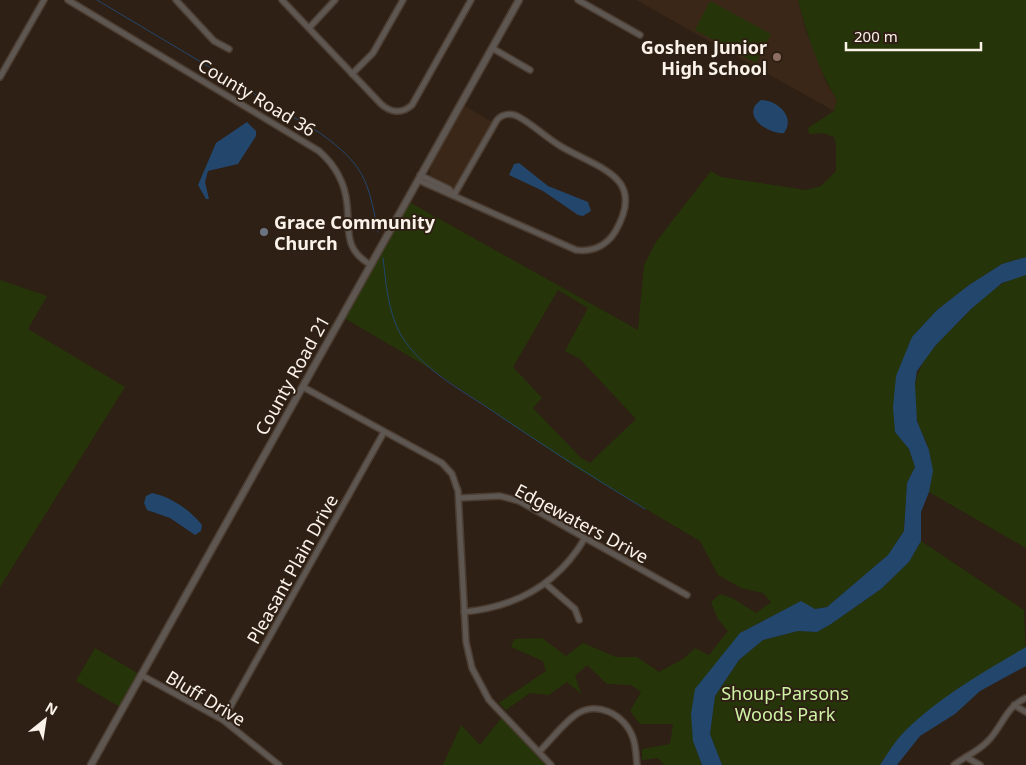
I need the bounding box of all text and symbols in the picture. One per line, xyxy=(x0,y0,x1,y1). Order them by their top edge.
scale bar xyxy=(846,20,981,52)
text: 200 m xyxy=(854,26,898,46)
place label: Goshen Junior High School xyxy=(641,35,767,80)
marker: Goshen Junior High School xyxy=(771,51,783,63)
street label: County Road 36 xyxy=(194,52,320,142)
place label: Grace Community Church xyxy=(274,210,436,255)
marker: Grace Community Church xyxy=(258,226,270,238)
street label: County Road 21 xyxy=(249,311,335,439)
street label: Edgewaters Drive xyxy=(511,478,653,568)
street label: Pleasant Plain Drive xyxy=(241,490,343,648)
street label: Bluff Drive xyxy=(162,665,250,731)
park label: Shoup-Parsons Woods Park xyxy=(721,681,849,726)
north arrow xyxy=(20,695,70,745)
text: N xyxy=(42,697,61,719)

